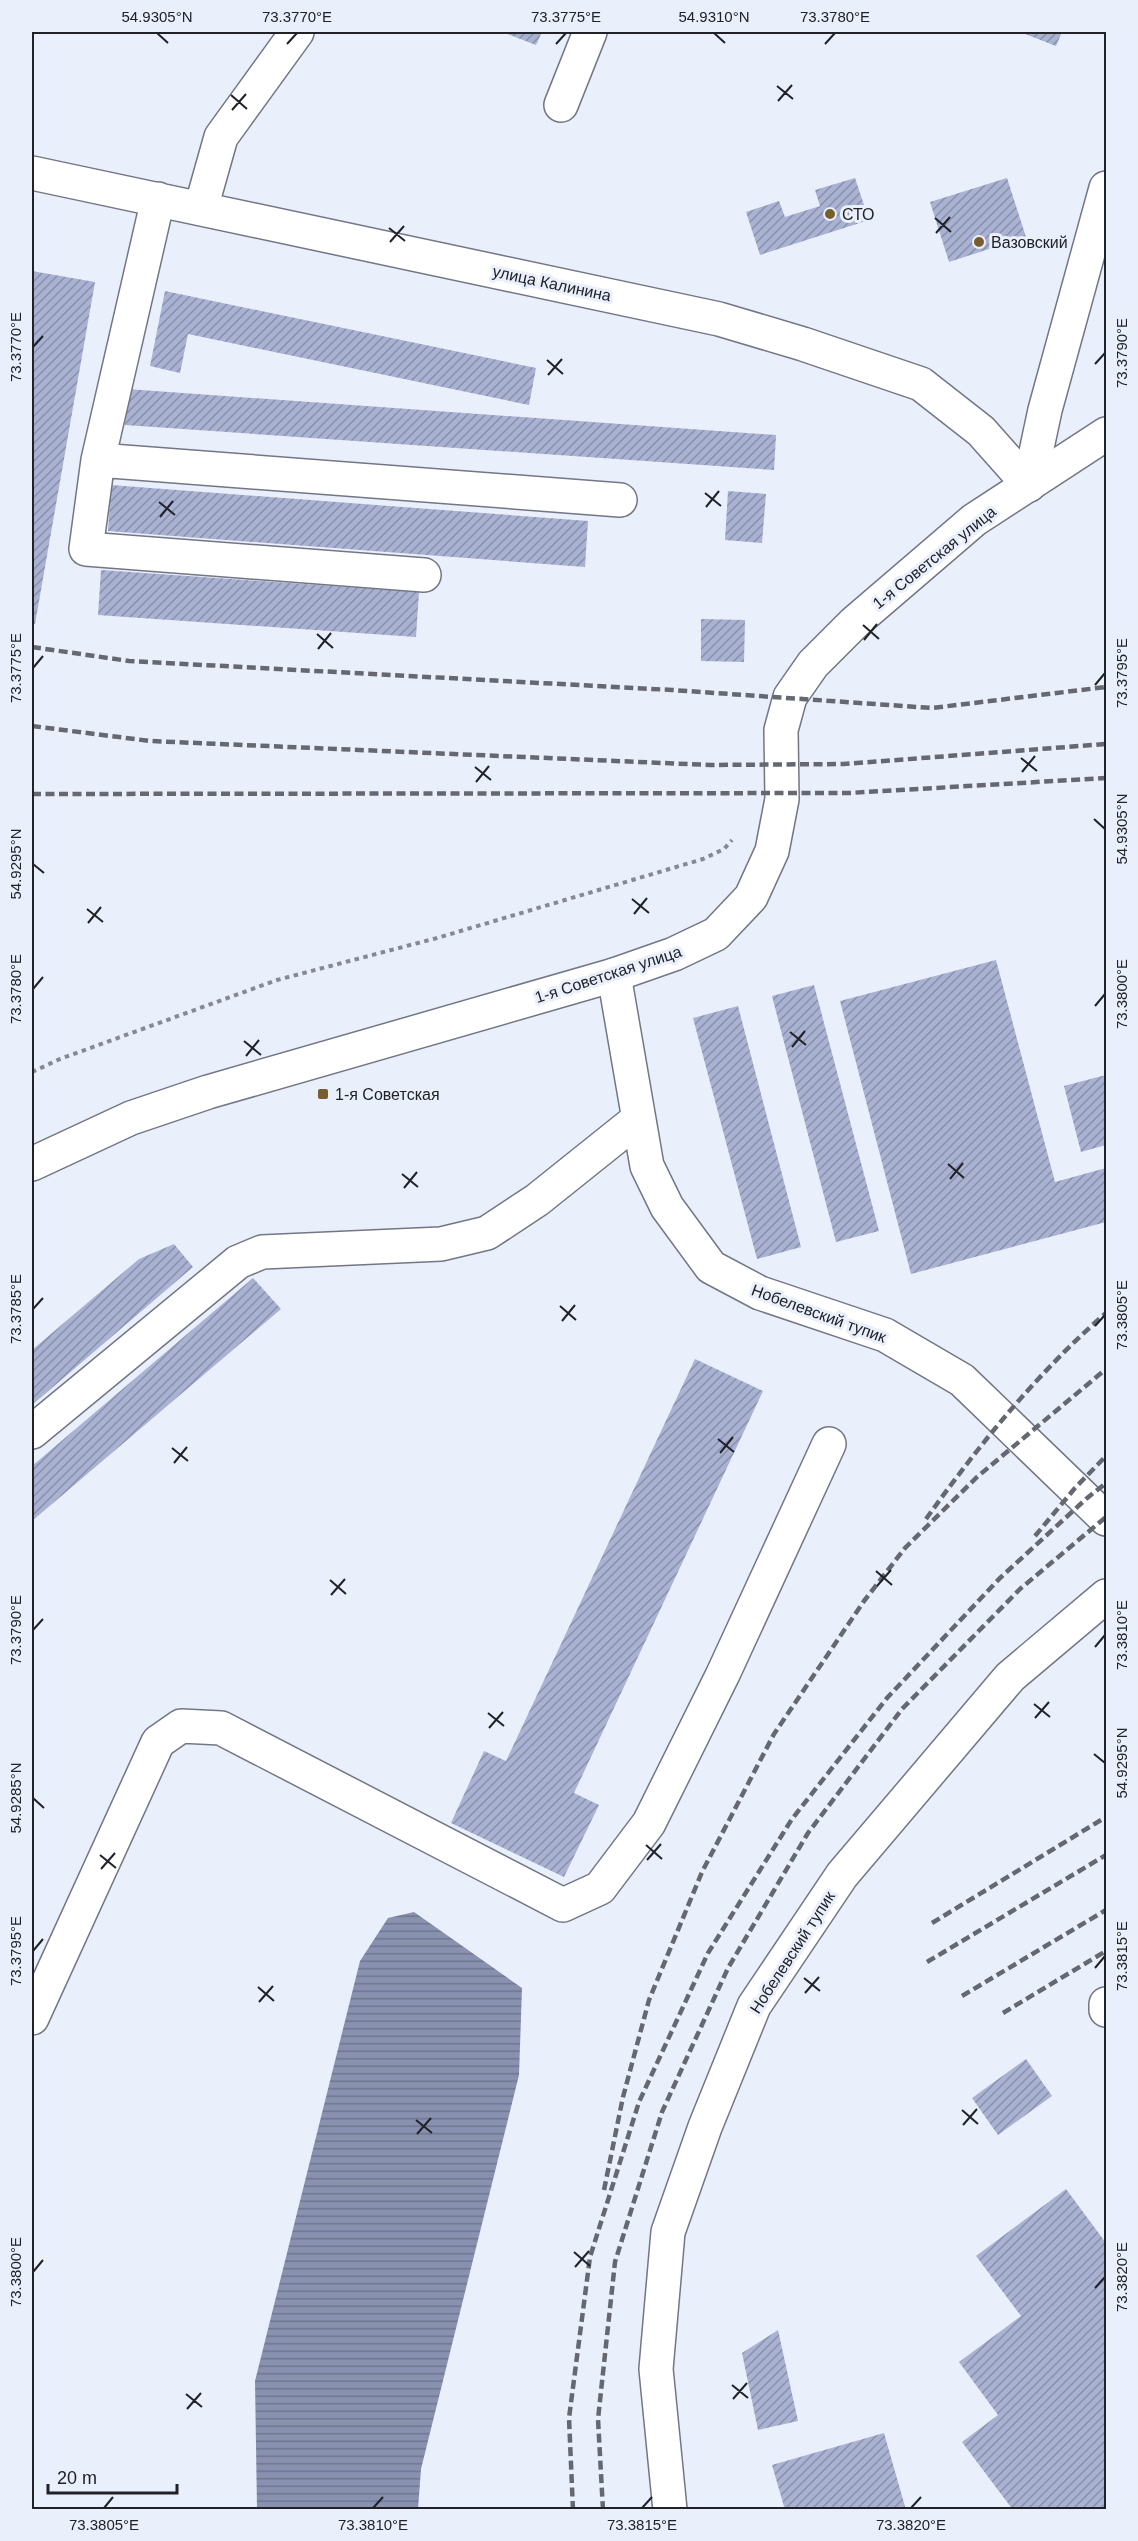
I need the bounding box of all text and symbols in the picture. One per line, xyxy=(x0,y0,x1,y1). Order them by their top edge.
text: 54.9305°N xyxy=(121,8,193,25)
text: 73.3770°E xyxy=(262,8,332,25)
text: 73.3775°E xyxy=(531,8,601,25)
text: 54.9310°N xyxy=(678,8,750,25)
text: 73.3780°E xyxy=(800,8,870,25)
place label: СТО xyxy=(842,206,875,223)
marker: СТО xyxy=(823,207,837,221)
place label: Вазовский xyxy=(991,234,1068,251)
marker: Вазовский xyxy=(972,235,986,249)
street label: улица Калинина xyxy=(491,263,613,304)
text: 73.3770°E xyxy=(7,312,24,382)
text: 73.3790°E xyxy=(1113,318,1130,388)
street label: 1-я Советская улица xyxy=(870,503,999,612)
text: 73.3775°E xyxy=(7,633,24,703)
text: 73.3795°E xyxy=(1113,638,1130,708)
text: 54.9305°N xyxy=(1113,793,1130,865)
text: 54.9295°N xyxy=(7,828,24,900)
street label: 1-я Советская улица xyxy=(533,943,684,1006)
text: 73.3780°E xyxy=(7,954,24,1024)
text: 73.3800°E xyxy=(1113,959,1130,1029)
place label: 1-я Советская xyxy=(335,1086,440,1103)
marker: 1-я Советская xyxy=(316,1087,330,1101)
text: 73.3785°E xyxy=(7,1274,24,1344)
text: 73.3805°E xyxy=(1113,1280,1130,1350)
street label: Нобелевский тупик xyxy=(749,1281,889,1346)
text: 73.3790°E xyxy=(7,1595,24,1665)
text: 73.3810°E xyxy=(1113,1600,1130,1670)
text: 54.9295°N xyxy=(1113,1727,1130,1799)
text: 54.9285°N xyxy=(7,1762,24,1834)
street label: Нобелевский тупик xyxy=(747,1887,839,2016)
text: 73.3795°E xyxy=(7,1916,24,1986)
text: 73.3815°E xyxy=(1113,1921,1130,1991)
text: 73.3800°E xyxy=(7,2237,24,2307)
text: 73.3820°E xyxy=(1113,2242,1130,2312)
scale bar xyxy=(48,2457,177,2495)
text: 20 m xyxy=(57,2468,97,2488)
text: 73.3805°E xyxy=(69,2516,139,2533)
text: 73.3810°E xyxy=(338,2516,408,2533)
text: 73.3815°E xyxy=(607,2516,677,2533)
text: 73.3820°E xyxy=(876,2516,946,2533)

